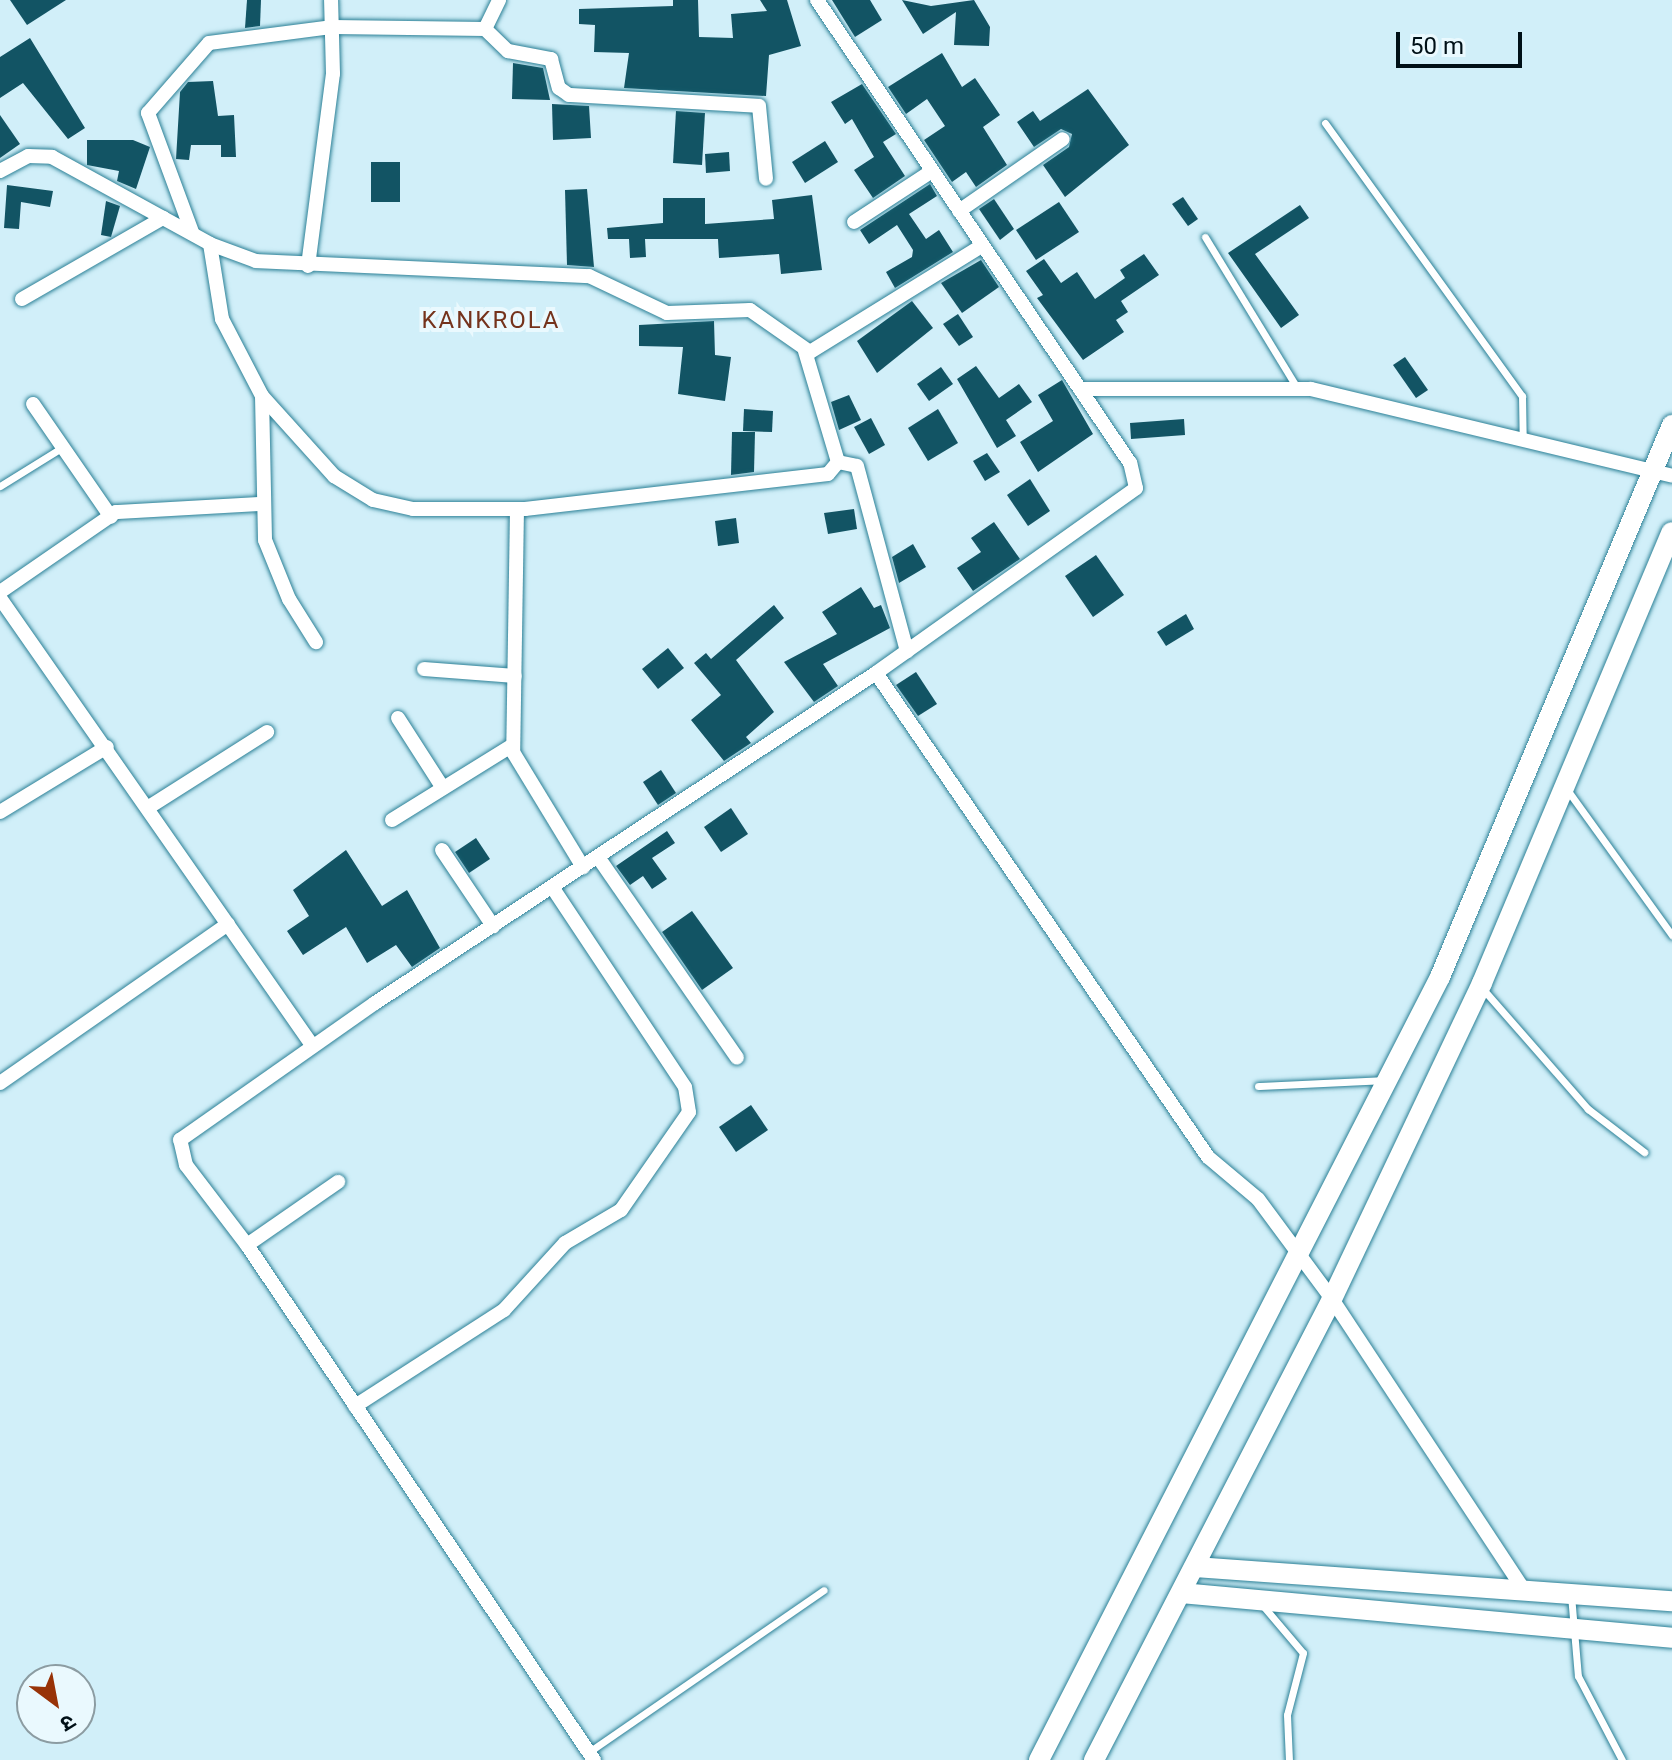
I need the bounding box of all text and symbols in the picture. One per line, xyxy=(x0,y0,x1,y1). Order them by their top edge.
scale bar xyxy=(1400,16,1526,66)
text: 50 m xyxy=(1410,32,1464,60)
district label: KANKROLA xyxy=(422,307,560,335)
north arrow xyxy=(16,1664,96,1744)
text: उ xyxy=(56,1709,80,1737)

